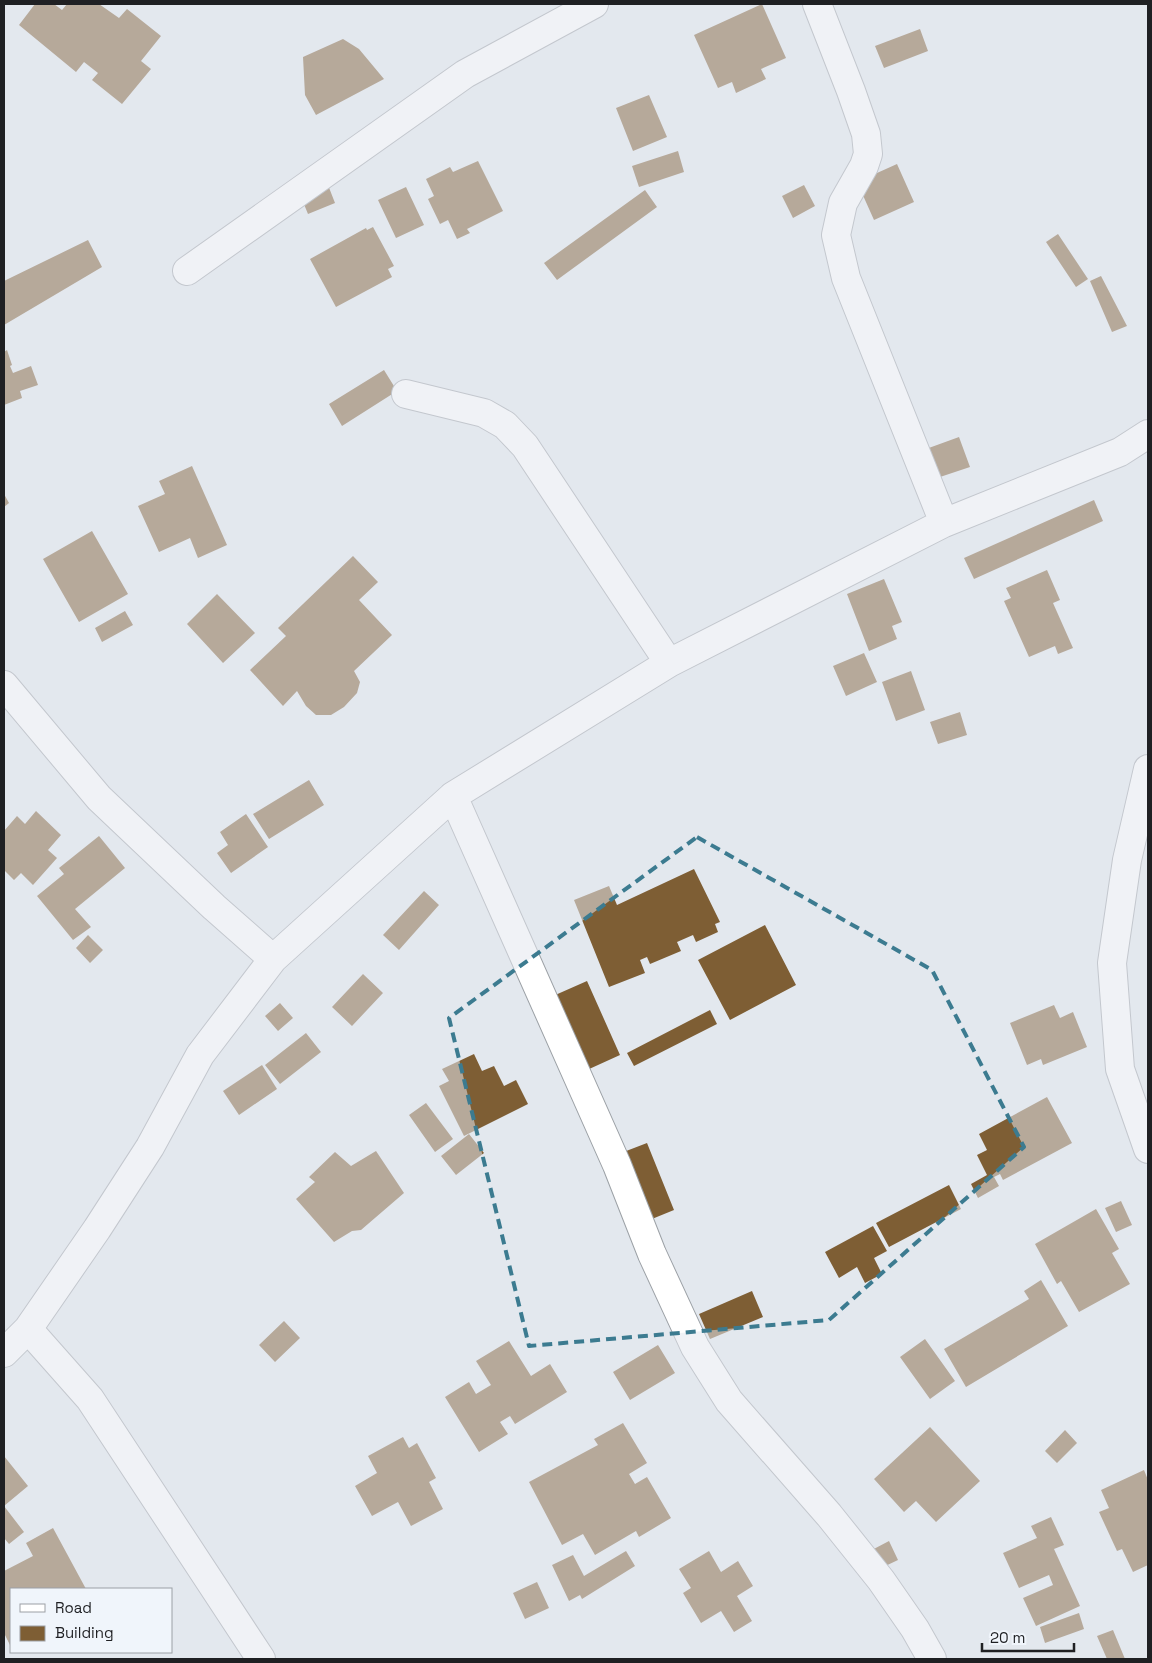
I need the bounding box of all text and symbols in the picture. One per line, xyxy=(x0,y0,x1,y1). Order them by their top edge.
legend xyxy=(10,1588,172,1653)
text: Road xyxy=(55,1598,92,1617)
scale bar xyxy=(982,1620,1074,1652)
text: Building xyxy=(55,1623,114,1642)
text: 20 m xyxy=(990,1628,1025,1647)

